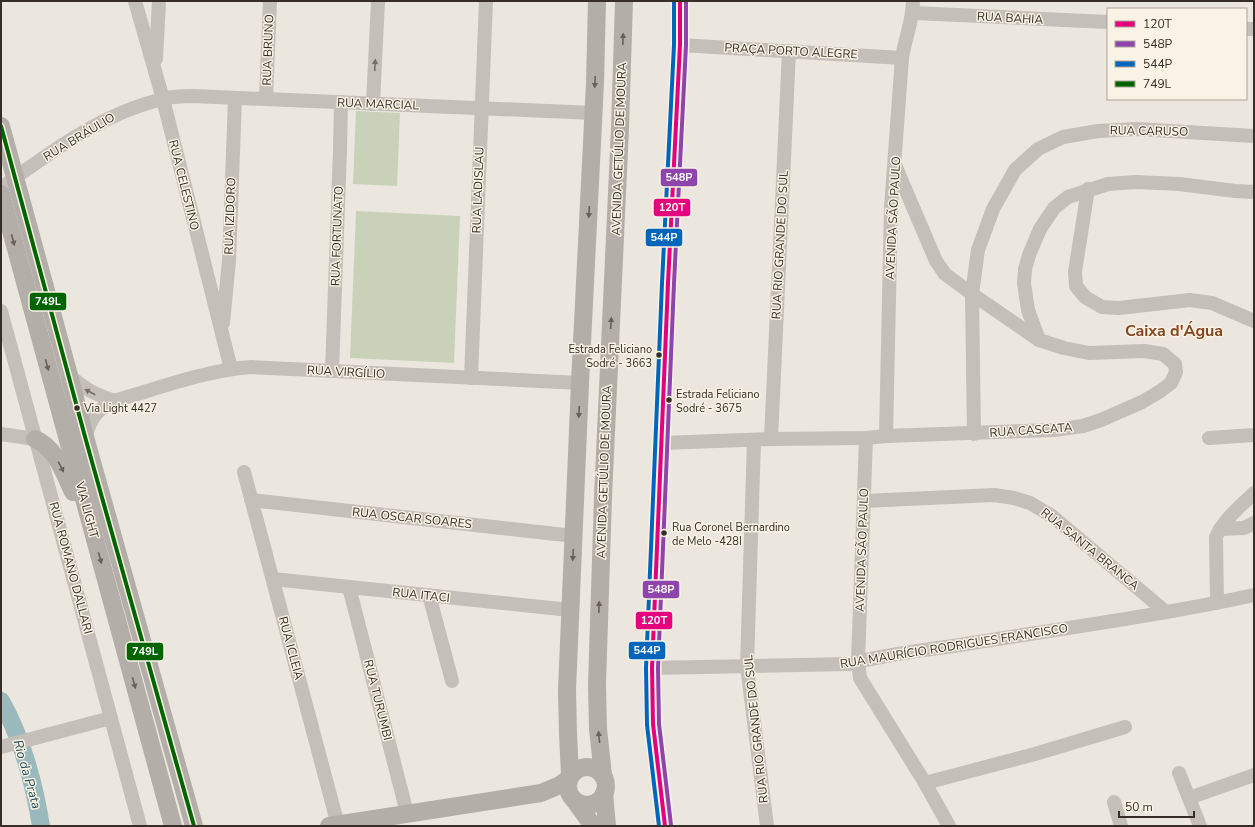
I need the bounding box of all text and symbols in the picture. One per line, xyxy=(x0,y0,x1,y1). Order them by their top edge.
street label: RUA BAHIA xyxy=(976,8,1044,28)
legend xyxy=(1107,8,1247,100)
street label: RUA BRUNO xyxy=(259,14,277,86)
text: 120T xyxy=(1143,16,1173,32)
one-way arrow xyxy=(620,32,626,45)
text: 548P xyxy=(1143,36,1173,52)
street label: PRAÇA PORTO ALEGRE xyxy=(724,40,858,62)
text: 544P xyxy=(1143,56,1173,72)
one-way arrow xyxy=(371,59,378,71)
street label: AVENIDA GETÚLIO DE MOURA xyxy=(608,62,630,236)
one-way arrow xyxy=(592,76,599,88)
text: 749L xyxy=(1143,76,1172,92)
street label: RUA MARCIAL xyxy=(337,95,420,113)
street label: RUA BRÁULIO xyxy=(40,109,118,165)
street label: RUA CARUSO xyxy=(1110,122,1188,140)
street label: RUA CELESTINO xyxy=(165,138,203,232)
street label: RUA LADISLAU xyxy=(468,146,488,234)
street label: AVENIDA SÃO PAULO xyxy=(882,156,904,280)
line badge: 548P xyxy=(660,168,698,187)
text: 548P xyxy=(666,170,692,185)
street label: RUA RIO GRANDE DO SUL xyxy=(768,170,792,320)
street label: RUA IZIDORO xyxy=(221,177,239,255)
street label: RUA FORTUNATO xyxy=(327,186,347,286)
line badge: 120T xyxy=(653,198,691,217)
text: 120T xyxy=(659,200,685,215)
one-way arrow xyxy=(586,206,592,219)
line badge: 544P xyxy=(645,228,683,247)
text: 544P xyxy=(651,230,677,245)
one-way arrow xyxy=(10,234,16,246)
line badge: 749L xyxy=(29,292,67,311)
text: 749L xyxy=(35,294,61,309)
one-way arrow xyxy=(607,317,614,329)
district label: Caixa d'Água xyxy=(1125,320,1223,342)
place label: Estrada Feliciano Sodré - 3663 xyxy=(568,342,652,371)
marker: Estrada Feliciano Sodré - 3663 xyxy=(654,350,664,360)
one-way arrow xyxy=(45,359,51,371)
street label: RUA VIRGÍLIO xyxy=(306,362,386,382)
street label: AVENIDA GETÚLIO DE MOURA xyxy=(593,385,615,559)
place label: Estrada Feliciano Sodré - 3675 xyxy=(676,387,760,416)
one-way arrow xyxy=(84,388,96,395)
marker: Estrada Feliciano Sodré - 3675 xyxy=(664,395,674,405)
place label: Via Light 4427 xyxy=(83,401,157,416)
marker: Via Light 4427 xyxy=(72,403,82,413)
one-way arrow xyxy=(576,406,582,419)
street label: RUA CASCATA xyxy=(989,419,1073,441)
one-way arrow xyxy=(58,461,64,473)
street label: VIA LIGHT xyxy=(72,479,102,541)
street label: AVENIDA SÃO PAULO xyxy=(852,488,872,612)
street label: RUA ROMANO DALLARI xyxy=(46,500,96,636)
street label: RUA OSCAR SOARES xyxy=(351,504,473,532)
street label: RUA SANTA BRANCA xyxy=(1038,504,1143,594)
place label: Rua Coronel Bernardino de Melo -428I xyxy=(672,520,790,549)
marker: Rua Coronel Bernardino de Melo -428I xyxy=(659,528,669,538)
one-way arrow xyxy=(569,549,576,561)
one-way arrow xyxy=(97,552,103,564)
line badge: 548P xyxy=(642,580,680,599)
text: 548P xyxy=(648,582,674,597)
street label: RUA ITACI xyxy=(391,584,451,606)
one-way arrow xyxy=(596,600,602,613)
line badge: 120T xyxy=(635,611,673,630)
text: 120T xyxy=(641,613,667,628)
street label: RUA ICLEIA xyxy=(275,615,307,682)
street label: RUA MAURÍCIO RODRIGUES FRANCISCO xyxy=(839,620,1069,672)
line badge: 544P xyxy=(628,641,666,660)
line badge: 749L xyxy=(126,642,164,661)
text: 544P xyxy=(634,643,660,658)
text: 749L xyxy=(132,644,158,659)
street label: RUA RIO GRANDE DO SUL xyxy=(740,654,772,804)
street label: RUA TURUMBI xyxy=(360,658,396,742)
one-way arrow xyxy=(132,677,138,690)
one-way arrow xyxy=(596,731,602,743)
water label: Rio da Prata xyxy=(9,738,46,811)
scale bar xyxy=(1119,793,1194,819)
text: 50 m xyxy=(1125,799,1153,815)

